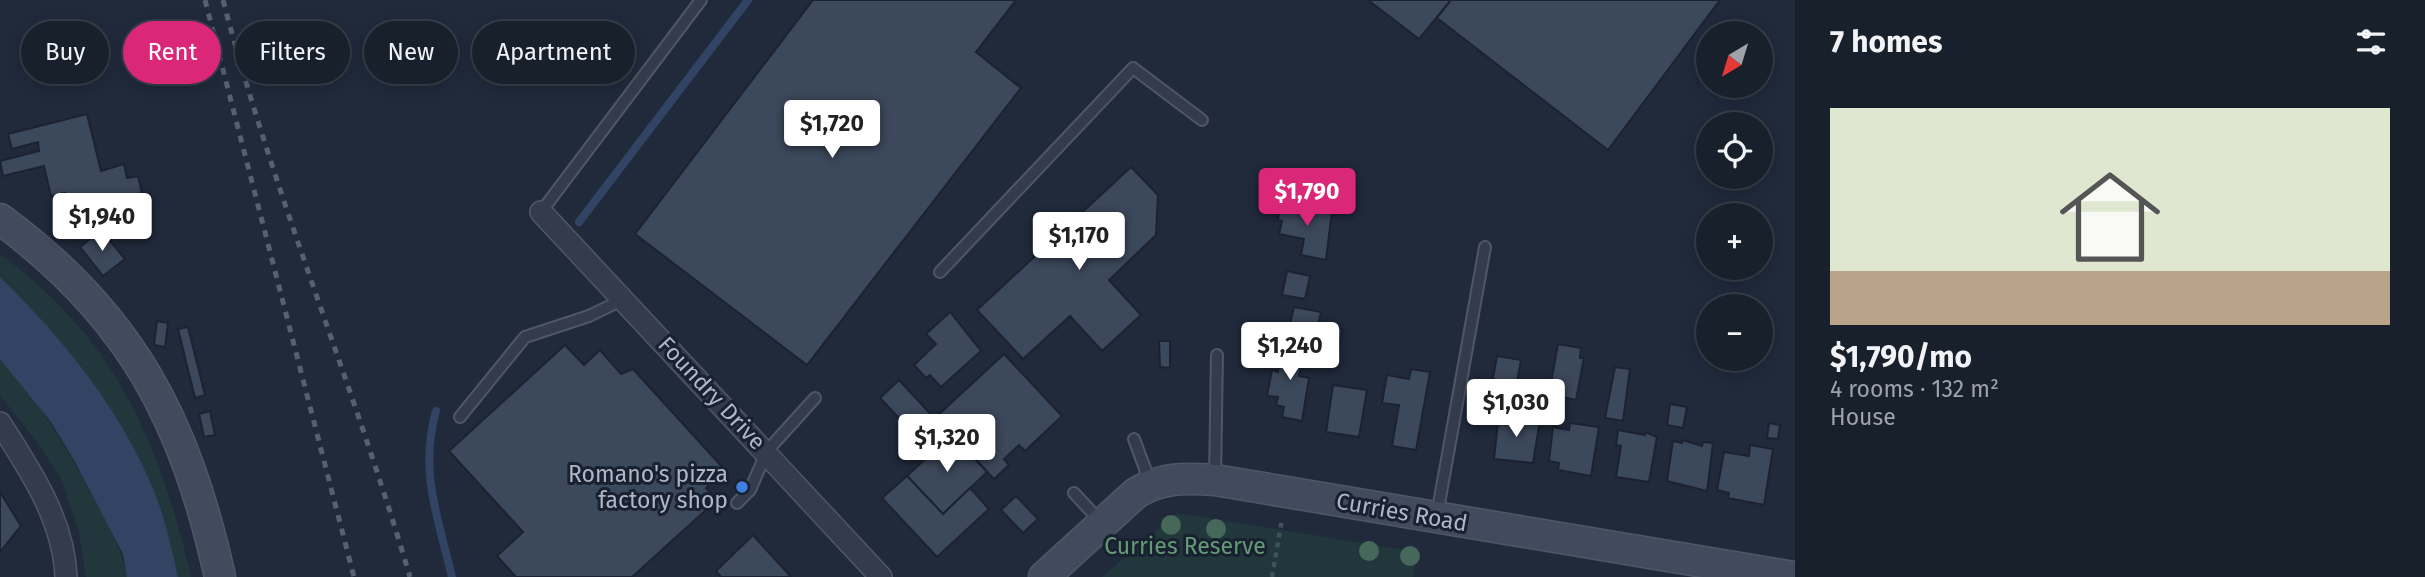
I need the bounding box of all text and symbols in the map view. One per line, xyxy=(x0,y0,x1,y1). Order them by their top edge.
chip: Buy xyxy=(21,21,109,84)
chip: Rent xyxy=(123,21,221,84)
chip: Filters xyxy=(235,21,350,84)
chip: New xyxy=(364,21,458,84)
chip: Apartment xyxy=(472,21,635,84)
north arrow xyxy=(1696,21,1773,98)
map controls xyxy=(1696,21,1773,371)
icon: filters xyxy=(2352,23,2390,61)
text: 7 homes xyxy=(1830,24,1942,60)
pin: $1,720 xyxy=(775,100,889,160)
text: $1,720 xyxy=(800,109,864,137)
button: locate xyxy=(1696,112,1773,189)
icon: home xyxy=(2047,154,2173,280)
pin: $1,790 xyxy=(1250,168,1364,228)
text: $1,790 xyxy=(1275,177,1339,205)
pin: $1,940 xyxy=(45,194,159,253)
text: $1,940 xyxy=(69,202,135,230)
button: + xyxy=(1696,203,1773,280)
pin: $1,170 xyxy=(1022,212,1136,272)
text: $1,170 xyxy=(1049,221,1109,249)
button: − xyxy=(1696,294,1773,371)
pin: $1,240 xyxy=(1233,322,1347,382)
street label: Foundry Drive xyxy=(652,331,772,455)
text: $1,240 xyxy=(1257,331,1323,359)
text: $1,790/mo xyxy=(1830,339,1972,375)
text: 4 rooms · 132 m² xyxy=(1830,375,1999,403)
pin: $1,030 xyxy=(1459,380,1573,439)
text: $1,030 xyxy=(1483,388,1549,416)
text: House xyxy=(1830,403,1896,431)
pin: $1,320 xyxy=(890,414,1004,474)
text: $1,320 xyxy=(914,423,980,451)
place label: Romano's pizza factory shop xyxy=(568,460,728,514)
marker: Romano's pizza factory shop xyxy=(734,479,750,495)
street label: Curries Road xyxy=(1334,487,1470,537)
park label: Curries Reserve xyxy=(1104,532,1266,560)

